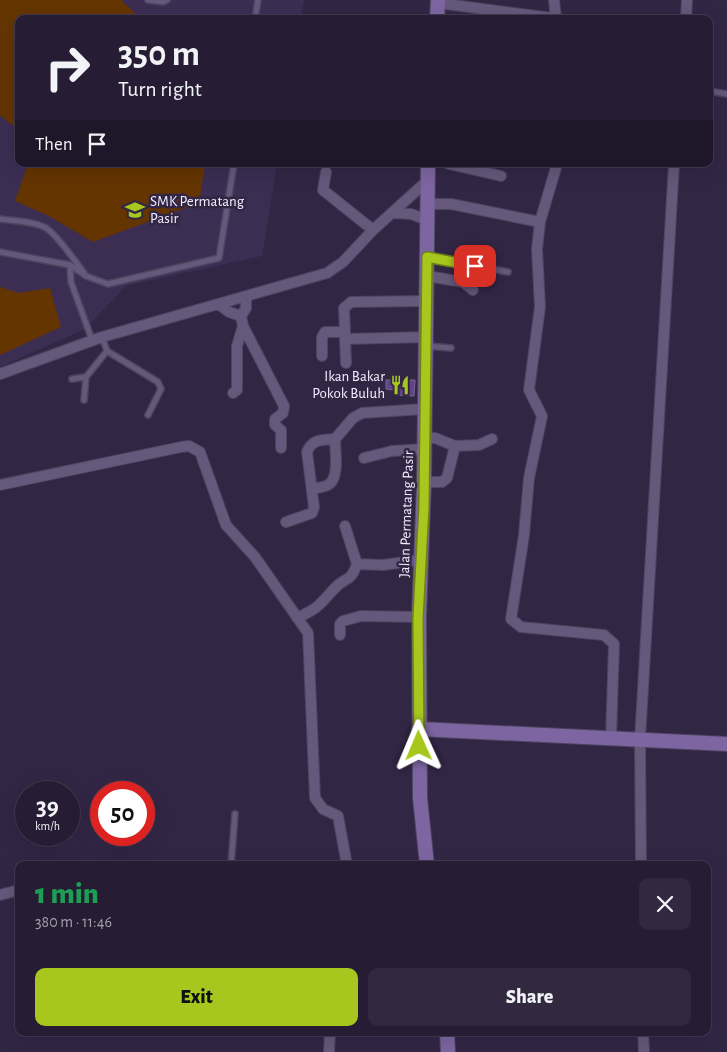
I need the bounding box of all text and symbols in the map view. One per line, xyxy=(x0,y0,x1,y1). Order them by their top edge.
icon: right xyxy=(35,35,100,100)
text: 350 m xyxy=(118,37,200,72)
text: Turn right xyxy=(118,78,202,100)
icon: arrive xyxy=(83,130,111,158)
text: Then xyxy=(35,135,73,154)
place label: SMK Permatang Pasir xyxy=(150,194,245,226)
school or university icon: SMK Permatang Pasir xyxy=(124,199,146,221)
pin xyxy=(454,245,496,287)
icon: arrive xyxy=(461,252,489,280)
place label: Ikan Bakar Pokok Buluh xyxy=(312,369,385,401)
restaurant icon: Ikan Bakar Pokok Buluh xyxy=(389,374,411,396)
street label: Jalan Permatang Pasir xyxy=(397,450,416,578)
position arrow xyxy=(392,719,444,771)
speed limit sign: 50 xyxy=(90,781,155,846)
text: 39 xyxy=(36,795,59,820)
text: km/h xyxy=(35,820,60,832)
button: close xyxy=(639,878,691,930)
text: 1 min xyxy=(35,879,99,909)
text: 380 m · 11:46 xyxy=(35,914,112,930)
button: Exit xyxy=(35,968,358,1026)
button: Share xyxy=(368,968,691,1026)

